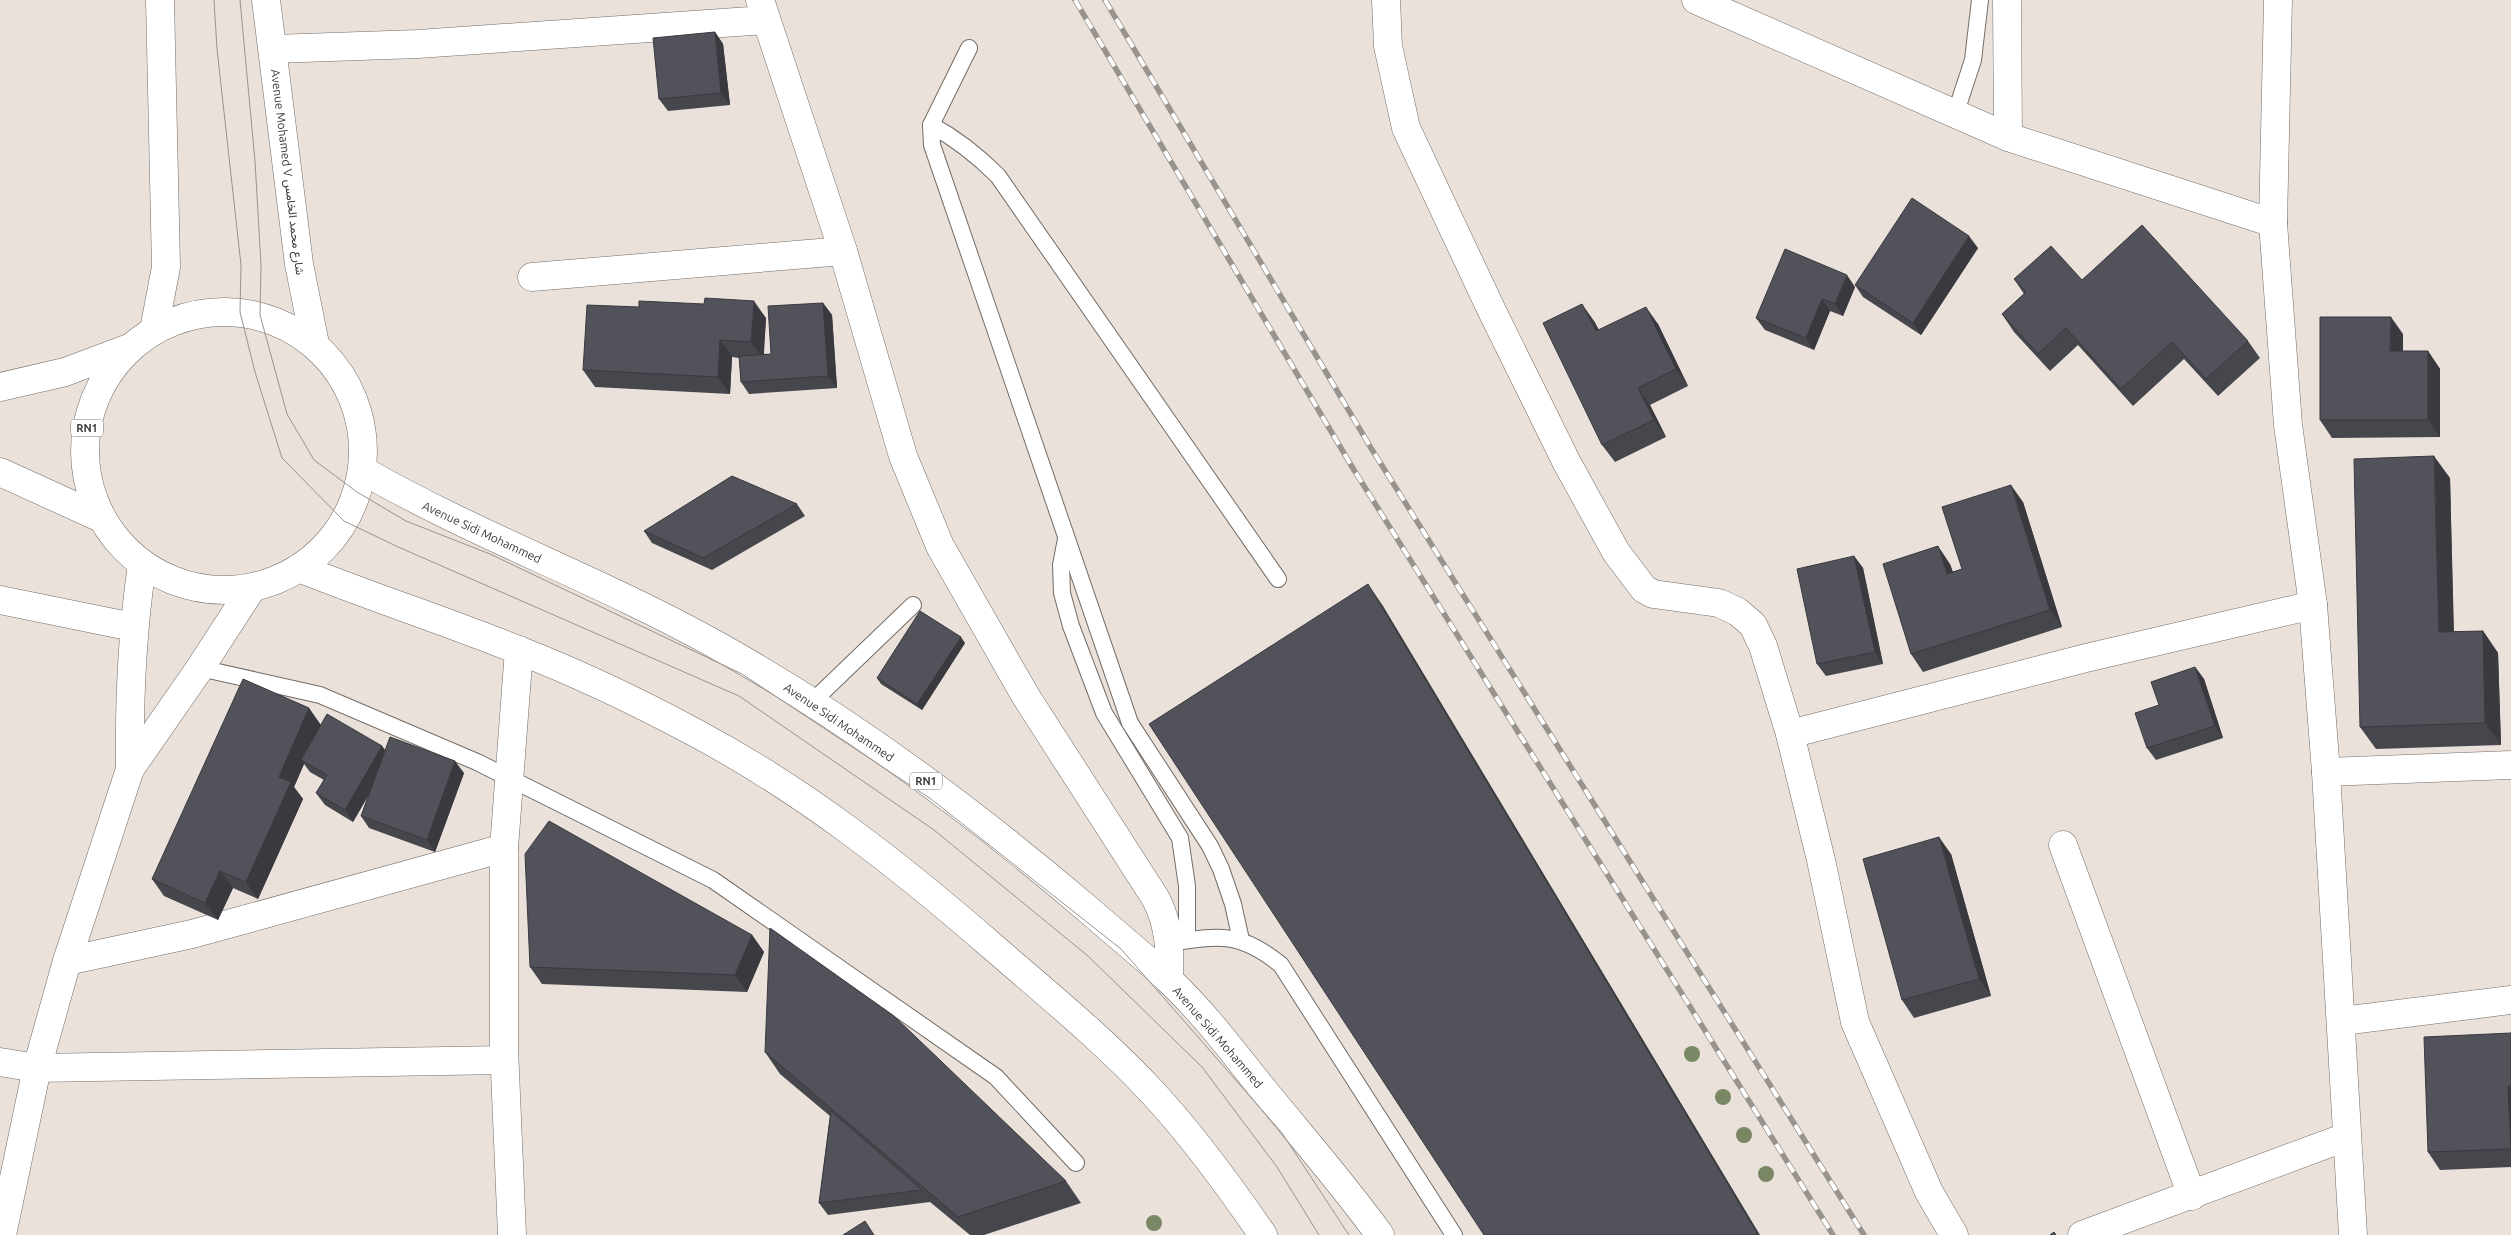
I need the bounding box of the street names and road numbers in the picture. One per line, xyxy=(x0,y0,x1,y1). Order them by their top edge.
street label: Avenue Mohamed V شارع محمد الخامس xyxy=(266,68,307,276)
road number: RN1 xyxy=(71,419,103,436)
street label: Avenue Sidi Mohammed xyxy=(420,499,544,565)
street label: Avenue Sidi Mohammed xyxy=(782,680,896,764)
road number: RN1 xyxy=(910,772,942,789)
street label: Avenue Sidi Mohammed xyxy=(1170,984,1266,1090)

